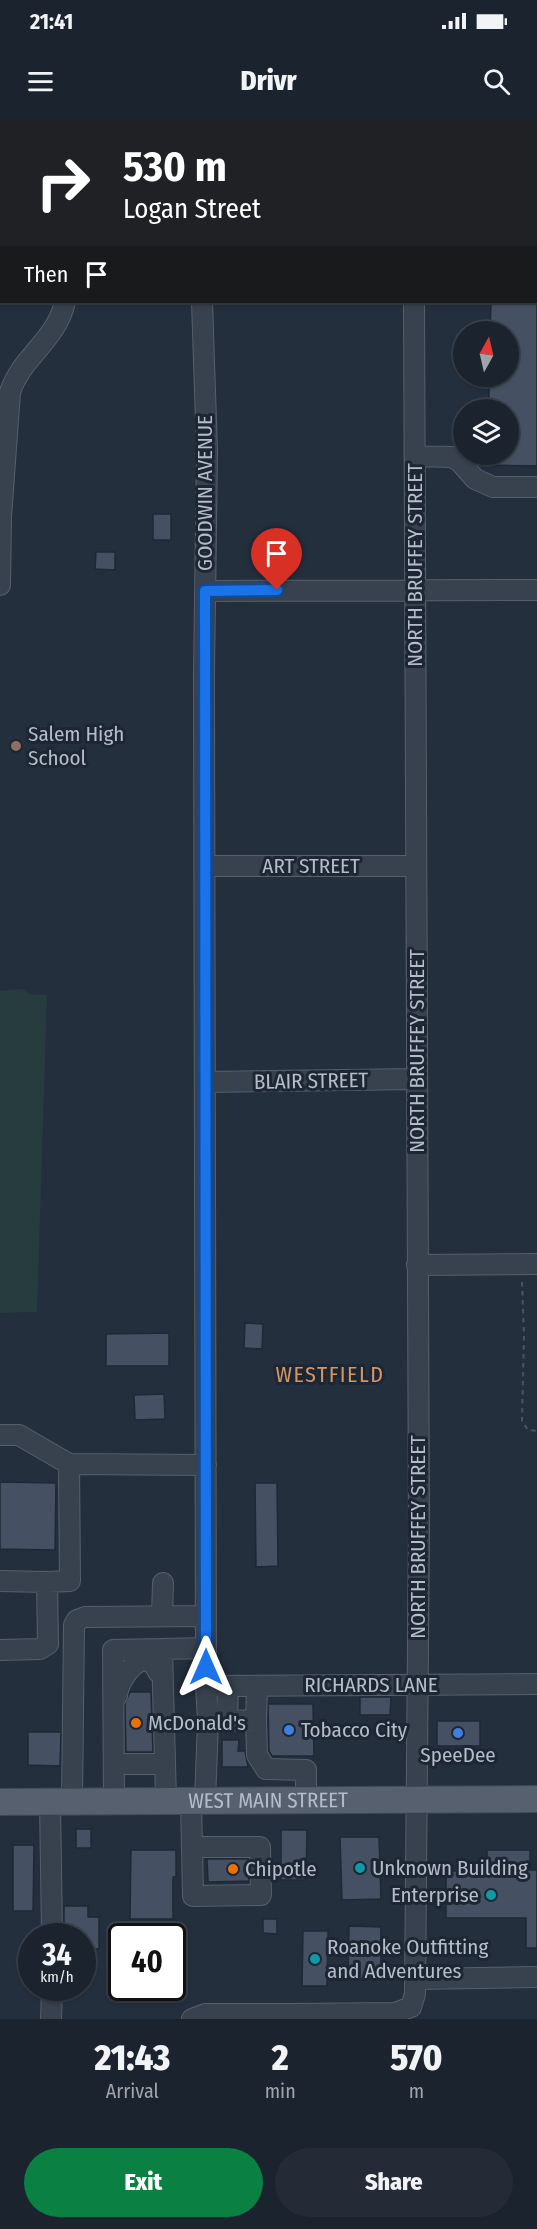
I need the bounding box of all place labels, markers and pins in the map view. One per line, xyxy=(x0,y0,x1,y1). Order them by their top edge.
pin xyxy=(251,528,302,590)
place label: Salem High School xyxy=(28,721,124,771)
marker: Salem High School xyxy=(9,739,23,753)
place label: McDonald's xyxy=(148,1710,246,1736)
marker: McDonald's xyxy=(129,1716,143,1730)
place label: Tobacco City xyxy=(301,1717,408,1743)
marker: Tobacco City xyxy=(282,1723,296,1737)
marker: SpeeDee xyxy=(451,1726,465,1740)
place label: SpeeDee xyxy=(420,1742,496,1768)
place label: Unknown Building xyxy=(372,1855,528,1881)
place label: Chipotle xyxy=(245,1856,317,1882)
marker: Unknown Building xyxy=(353,1861,367,1875)
marker: Chipotle xyxy=(226,1862,240,1876)
place label: Enterprise xyxy=(391,1882,479,1908)
marker: Enterprise xyxy=(484,1888,498,1902)
place label: Roanoke Outfitting and Adventures xyxy=(327,1934,488,1984)
marker: Roanoke Outfitting and Adventures xyxy=(308,1952,322,1966)

